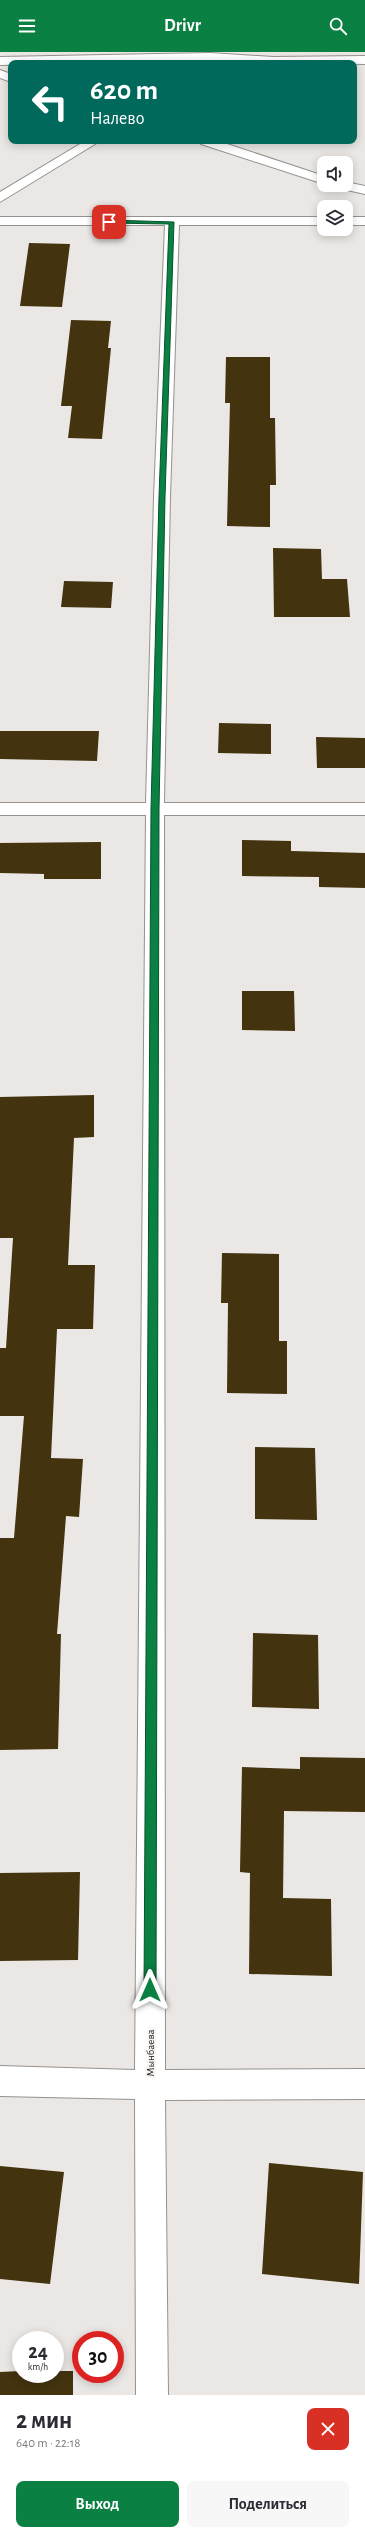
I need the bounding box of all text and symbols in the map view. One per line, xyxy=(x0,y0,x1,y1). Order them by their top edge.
icon: menu xyxy=(16,15,38,37)
icon: search xyxy=(327,15,349,37)
text: Drivr xyxy=(164,17,201,35)
icon: left xyxy=(24,76,76,128)
text: 620 m xyxy=(90,77,158,105)
text: Налево xyxy=(90,110,144,128)
map controls xyxy=(317,156,353,236)
button: sound xyxy=(317,156,353,192)
button: layers xyxy=(317,200,353,236)
pin xyxy=(92,205,126,239)
icon: arrive xyxy=(98,211,120,233)
position arrow xyxy=(129,1969,171,2011)
street label: Мынбаева xyxy=(145,2029,156,2077)
speed limit sign: 30 xyxy=(72,2331,124,2383)
text: 24 xyxy=(28,2342,48,2362)
text: km/h xyxy=(28,2362,48,2372)
button: close xyxy=(307,2408,349,2450)
text: 2 мин xyxy=(16,2409,72,2433)
text: 640 m · 22:18 xyxy=(16,2437,80,2450)
button: Выход xyxy=(16,2481,179,2527)
button: Поделиться xyxy=(187,2481,349,2527)

